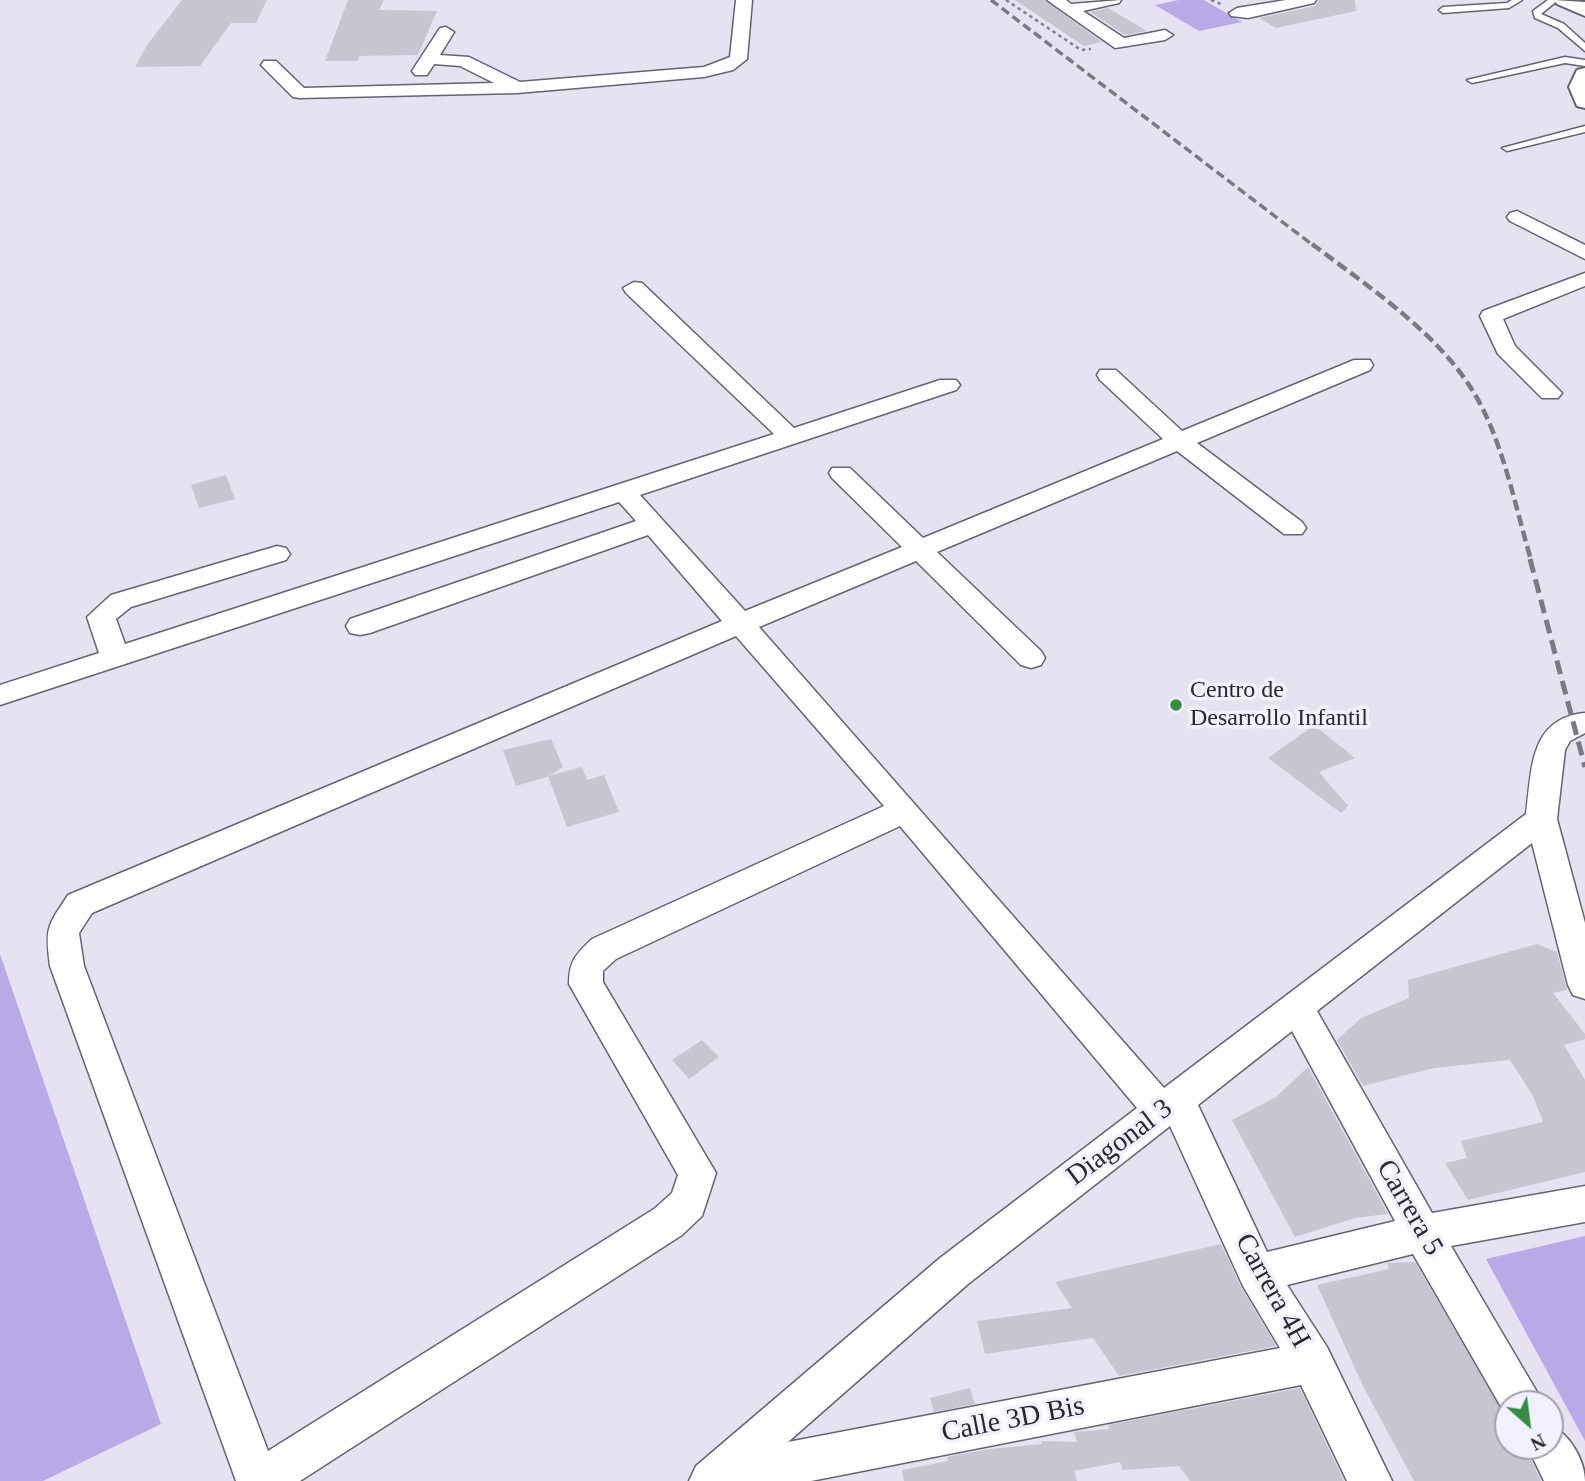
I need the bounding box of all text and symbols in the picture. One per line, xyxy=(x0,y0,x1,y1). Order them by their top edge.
place label: Centro de Desarrollo Infantil xyxy=(1190,677,1368,733)
marker: Centro de Desarrollo Infantil xyxy=(1168,697,1184,713)
street label: Diagonal 3 xyxy=(1061,1092,1179,1194)
street label: Carrera 5 xyxy=(1368,1154,1450,1262)
street label: Carrera 4H xyxy=(1227,1228,1317,1354)
street label: Calle 3D Bis xyxy=(939,1390,1087,1450)
north arrow xyxy=(1494,1390,1564,1460)
text: N xyxy=(1527,1430,1549,1455)

